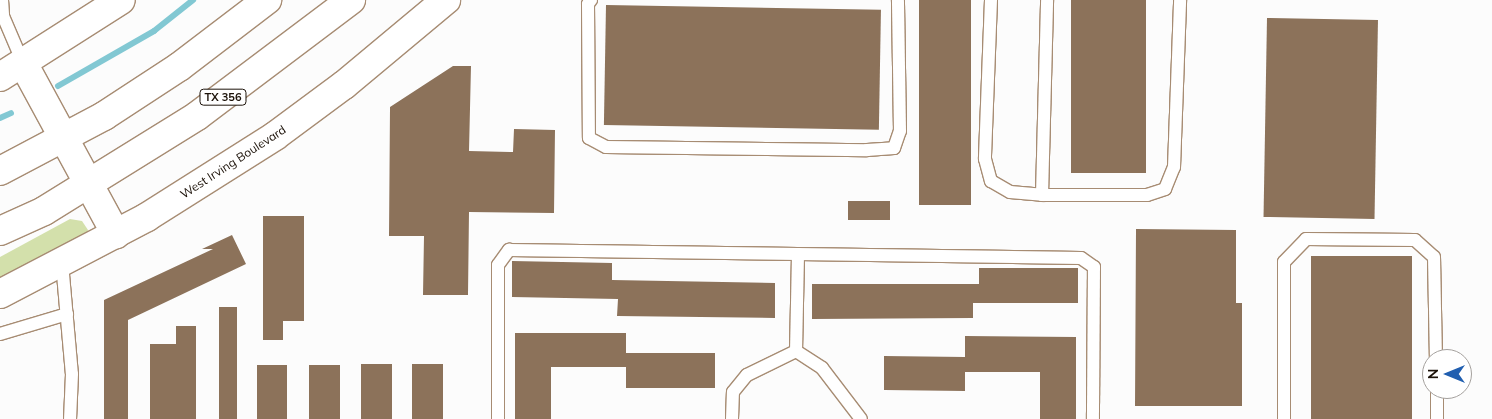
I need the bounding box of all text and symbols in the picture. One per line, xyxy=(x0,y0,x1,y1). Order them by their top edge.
road number: TX 356 xyxy=(199,88,247,105)
street label: West Irving Boulevard xyxy=(177,122,289,202)
north arrow xyxy=(1422,349,1472,399)
text: N xyxy=(1424,369,1442,379)

